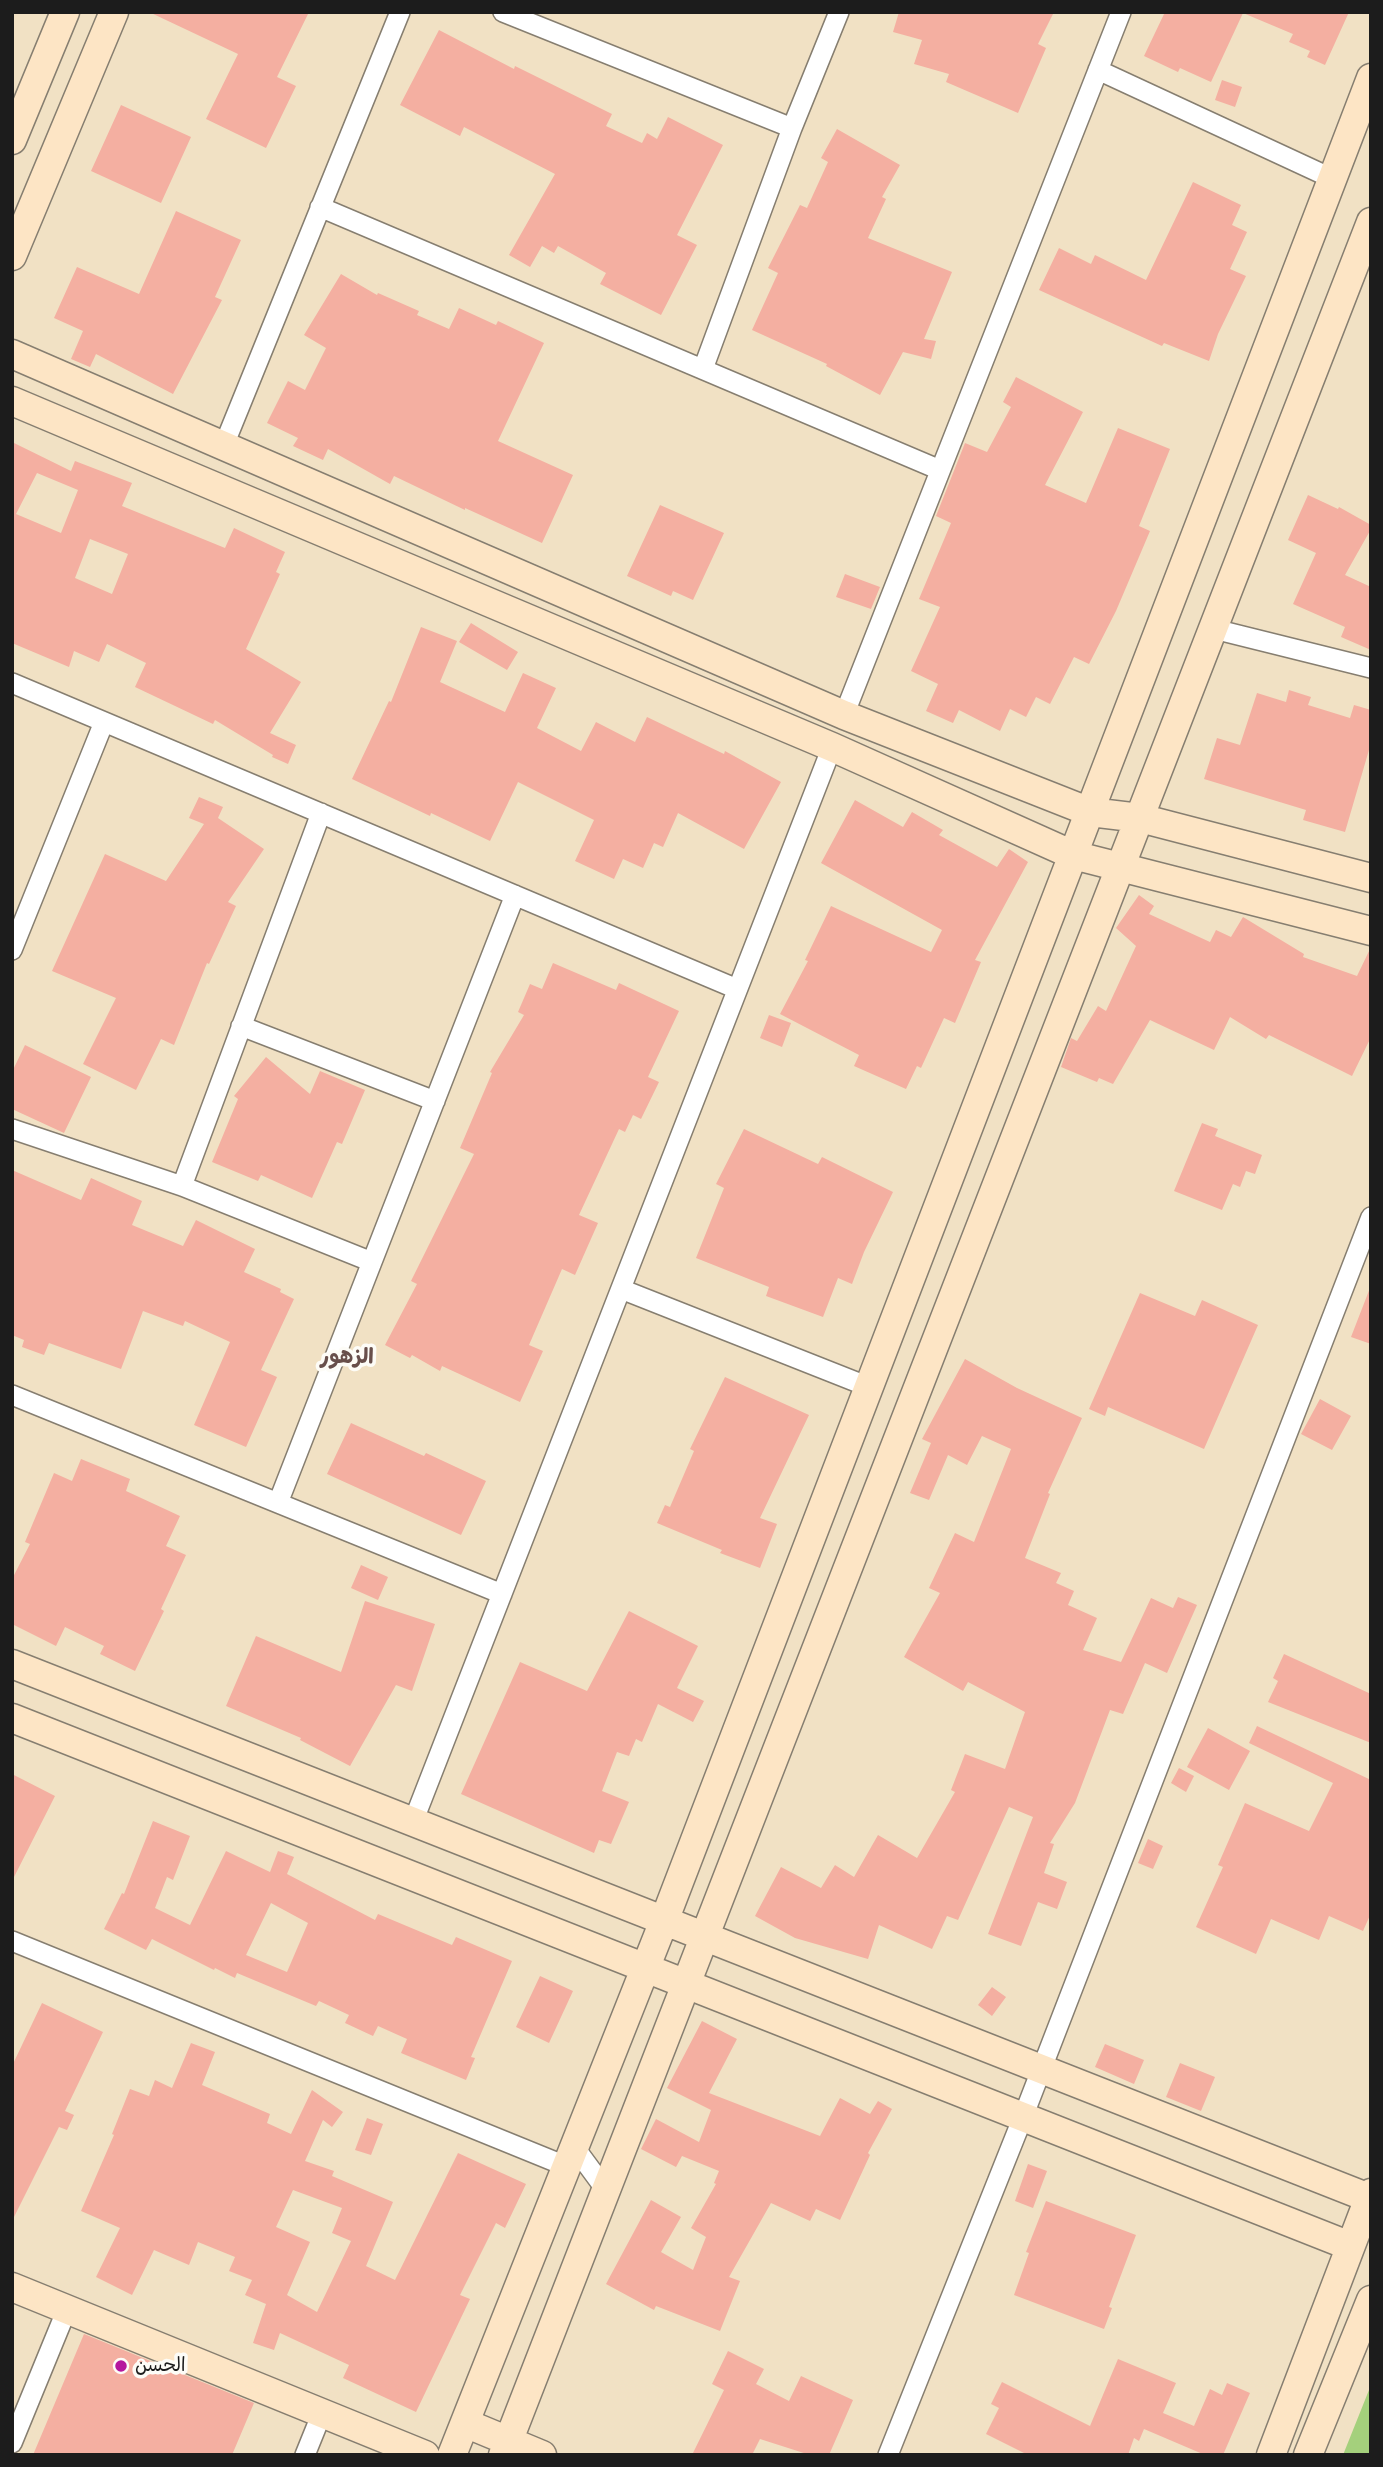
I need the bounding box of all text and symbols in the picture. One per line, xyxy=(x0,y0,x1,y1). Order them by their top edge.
district label: الزهور xyxy=(320,1344,374,1370)
place label: الحسن xyxy=(135,2355,186,2377)
marker: الحسن xyxy=(113,2358,129,2374)

